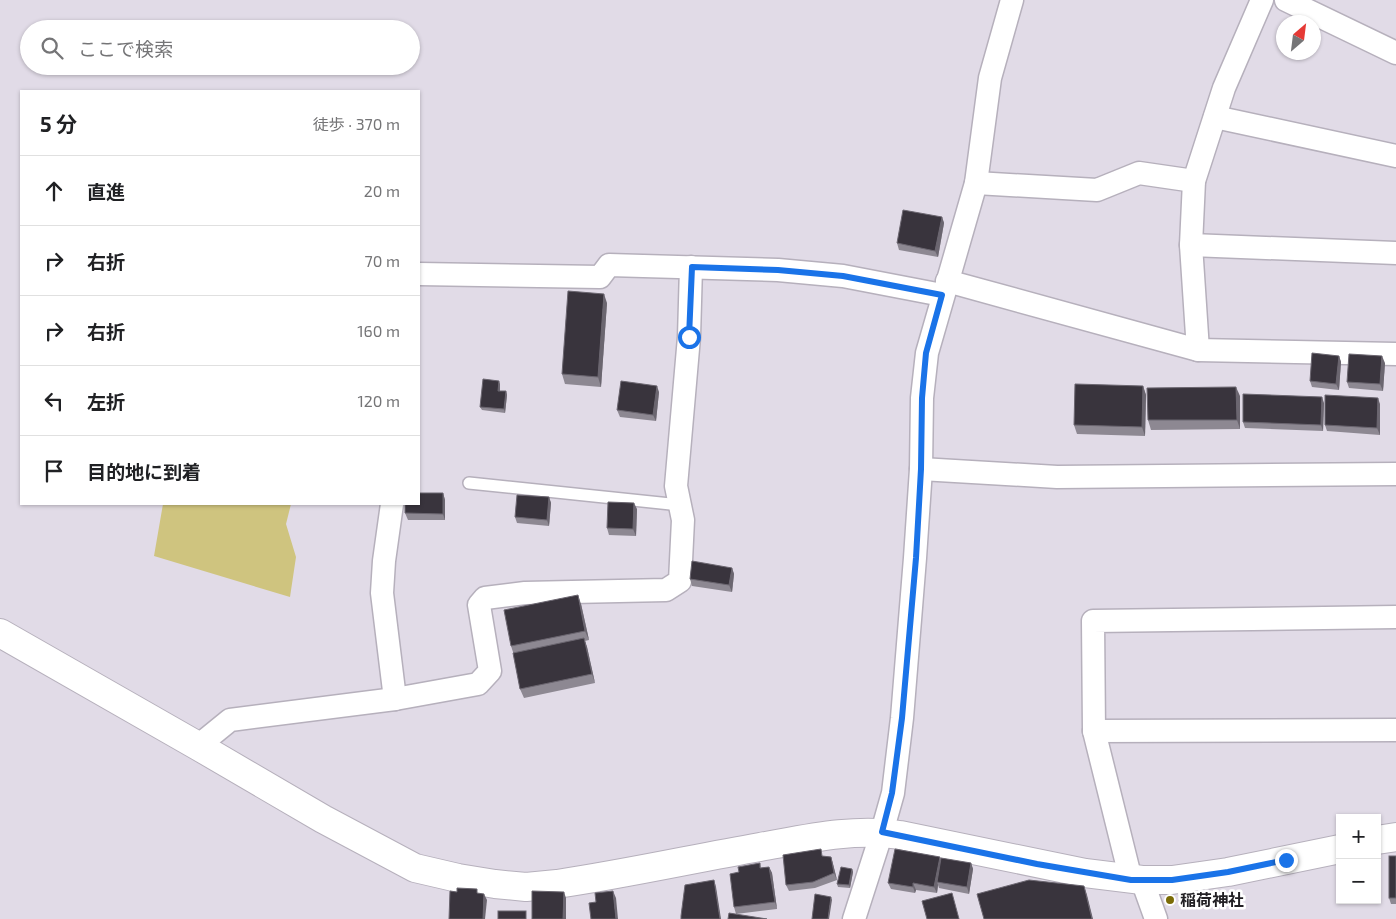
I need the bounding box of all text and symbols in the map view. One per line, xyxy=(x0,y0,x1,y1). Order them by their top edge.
north arrow xyxy=(1276,15,1321,60)
search box xyxy=(20,20,420,75)
icon: search xyxy=(38,34,66,62)
text: ここで検索 xyxy=(78,37,173,60)
text: 5 分 xyxy=(40,111,77,136)
text: 徒歩 · 370 m xyxy=(313,114,400,133)
icon: ahead xyxy=(40,177,68,205)
text: 直進 xyxy=(87,180,125,203)
text: 20 m xyxy=(364,181,400,200)
icon: right xyxy=(40,247,68,275)
text: 右折 xyxy=(87,250,125,273)
text: 70 m xyxy=(365,251,400,270)
icon: right xyxy=(40,317,68,345)
text: 右折 xyxy=(87,320,125,343)
text: 160 m xyxy=(357,321,400,340)
route start xyxy=(678,326,701,349)
icon: left xyxy=(40,387,68,415)
text: 左折 xyxy=(87,390,125,413)
text: 120 m xyxy=(357,391,400,410)
icon: arrive xyxy=(40,457,68,485)
text: 目的地に到着 xyxy=(87,460,201,483)
map controls xyxy=(1336,814,1381,904)
button: + xyxy=(1336,814,1381,859)
route end xyxy=(1275,849,1298,872)
button: − xyxy=(1336,859,1381,904)
place label: 稲荷神社 xyxy=(1180,890,1244,909)
marker: 稲荷神社 xyxy=(1164,894,1176,906)

